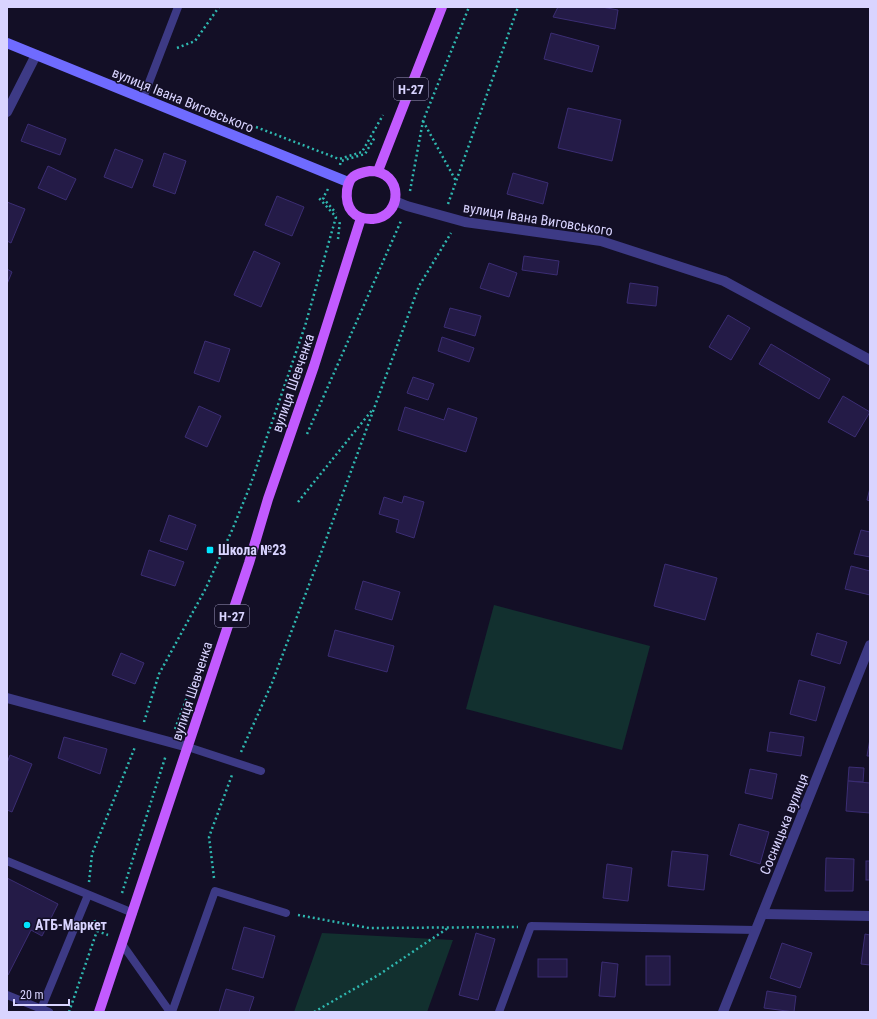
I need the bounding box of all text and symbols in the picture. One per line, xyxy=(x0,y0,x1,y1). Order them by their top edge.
street label: вулиця Івана Виговського xyxy=(110,64,256,136)
road number: Н-27 xyxy=(394,78,428,100)
street label: вулиця Івана Виговського xyxy=(462,199,614,239)
street label: вулиця Шевченка xyxy=(269,332,317,434)
place label: Школа №23 xyxy=(218,542,286,558)
marker: Школа №23 xyxy=(205,545,215,555)
road number: Н-27 xyxy=(215,605,249,627)
street label: вулиця Шевченка xyxy=(168,640,216,742)
street label: Сосницька вулиця xyxy=(756,771,812,877)
place label: АТБ-Маркет xyxy=(35,917,108,933)
marker: АТБ-Маркет xyxy=(22,920,32,930)
scale bar xyxy=(14,981,69,1007)
text: 20 m xyxy=(20,988,44,1002)

